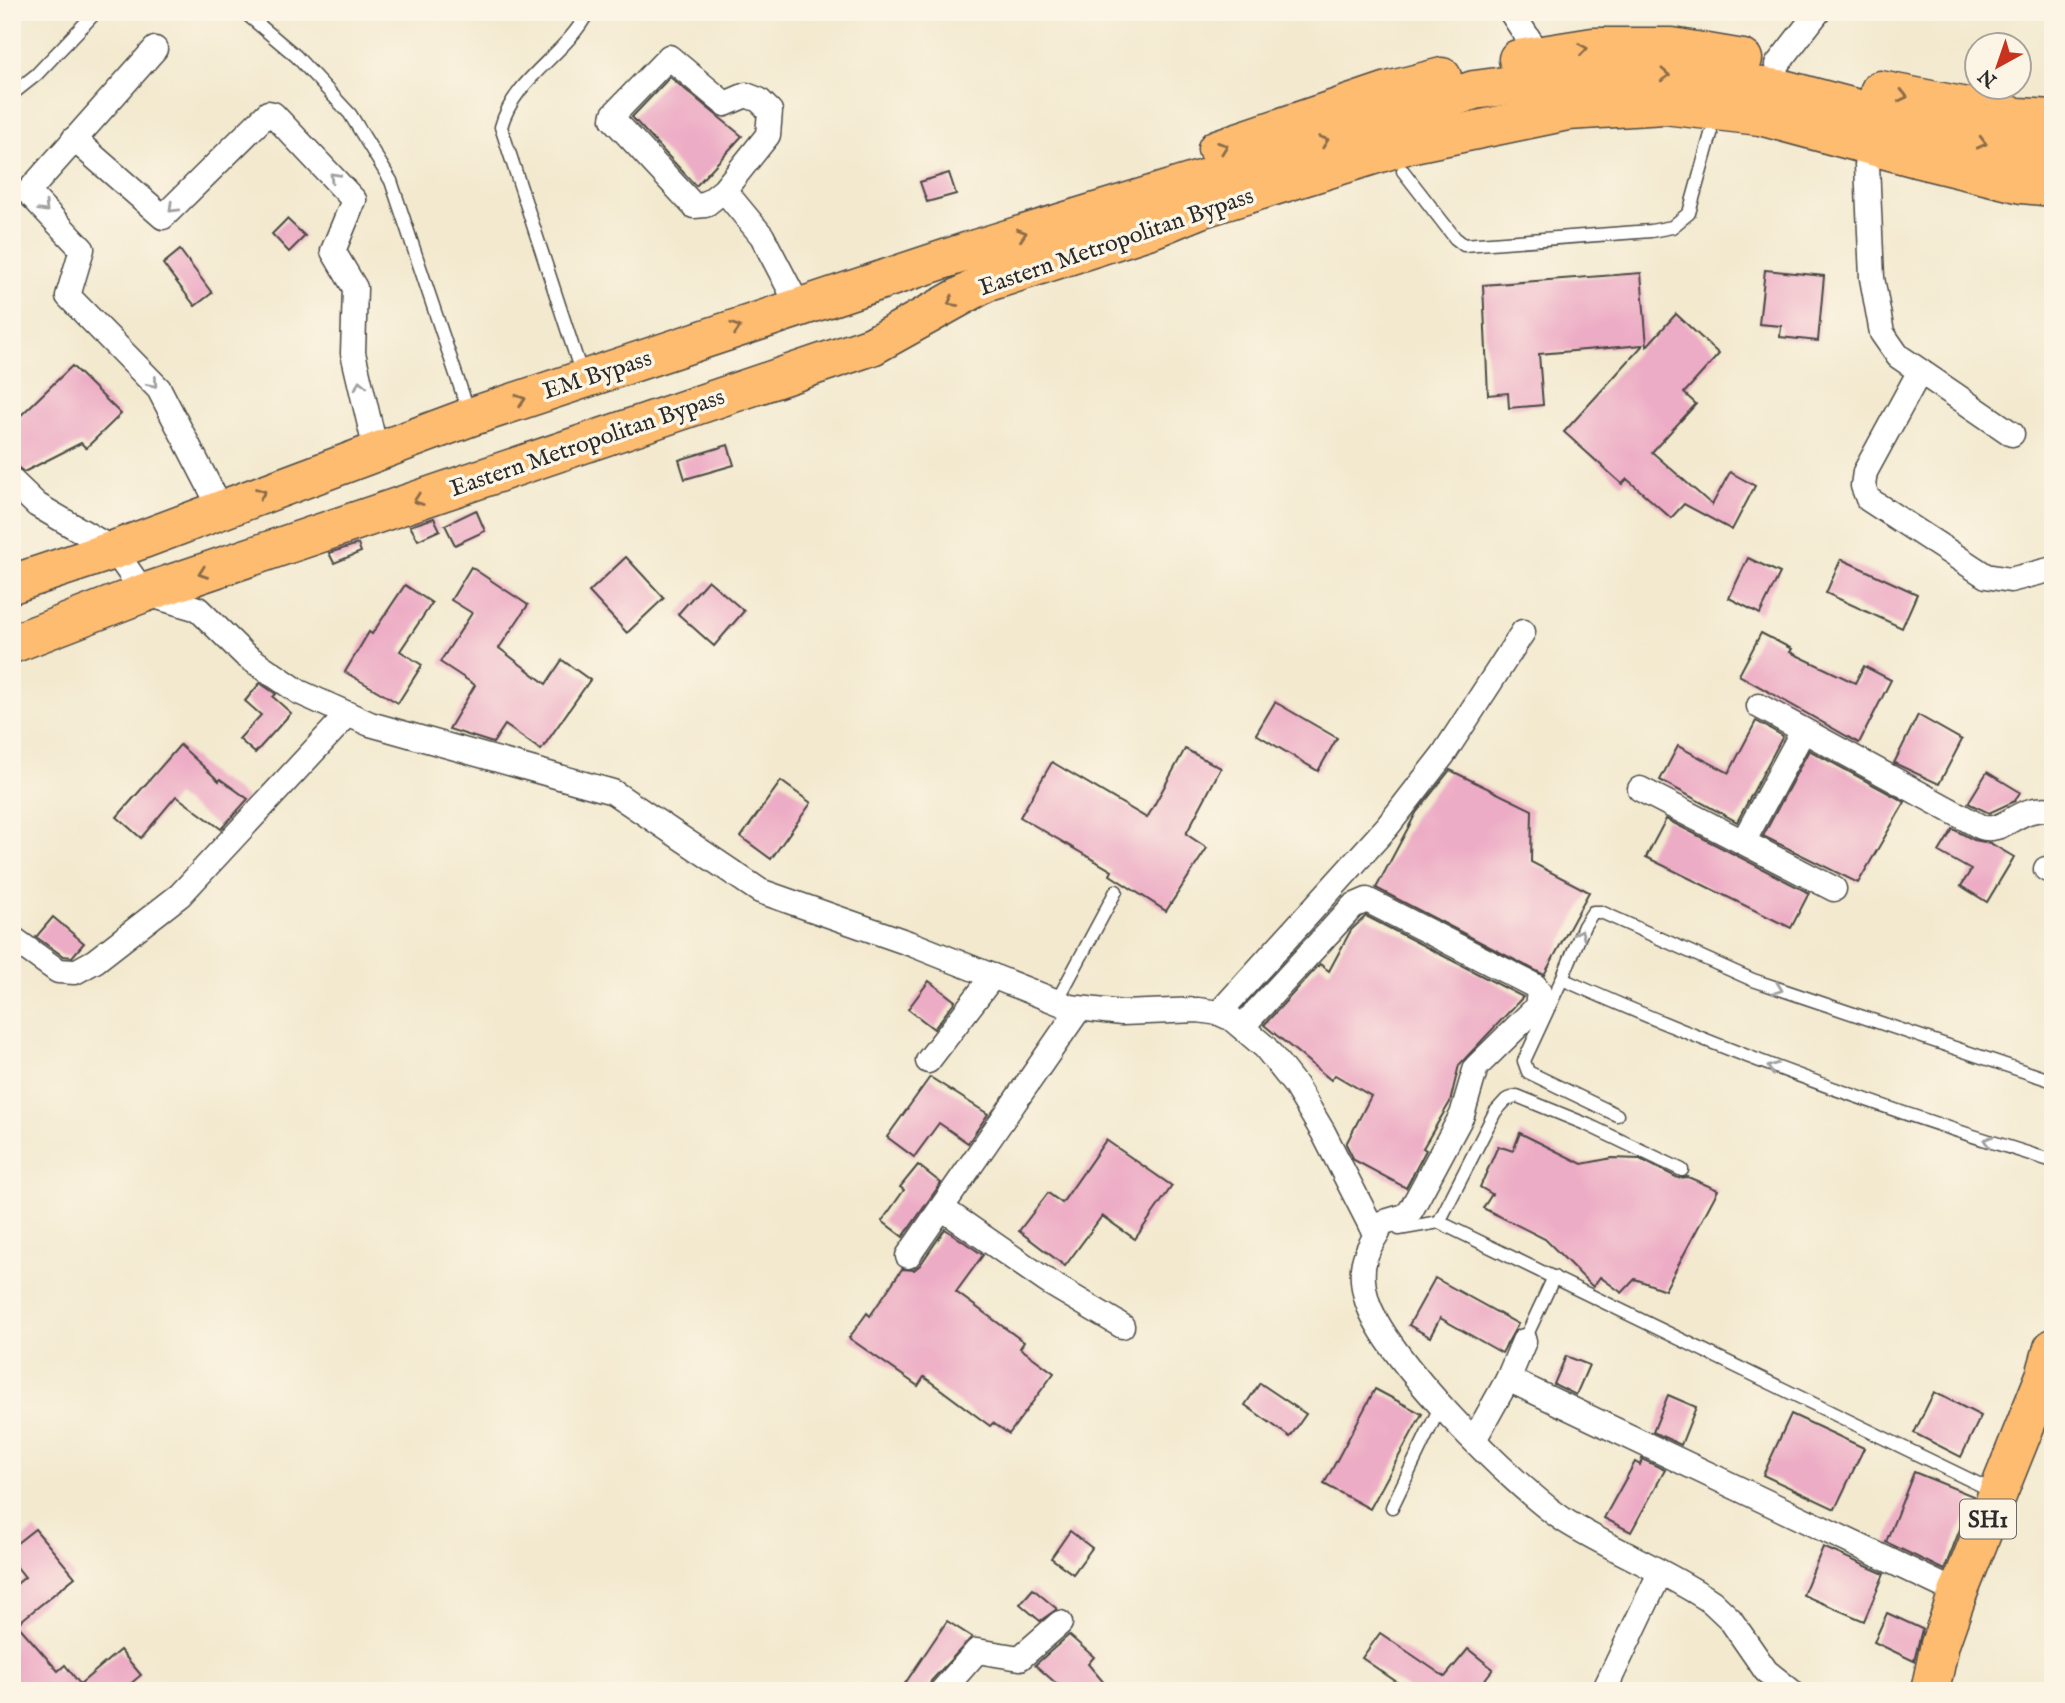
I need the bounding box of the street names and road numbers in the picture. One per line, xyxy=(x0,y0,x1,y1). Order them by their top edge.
street label: Eastern Metropolitan Bypass xyxy=(975,181,1258,304)
street label: EM Bypass xyxy=(539,343,656,408)
street label: Eastern Metropolitan Bypass xyxy=(446,382,729,505)
road number: SH1 xyxy=(1960,1500,2016,1538)

